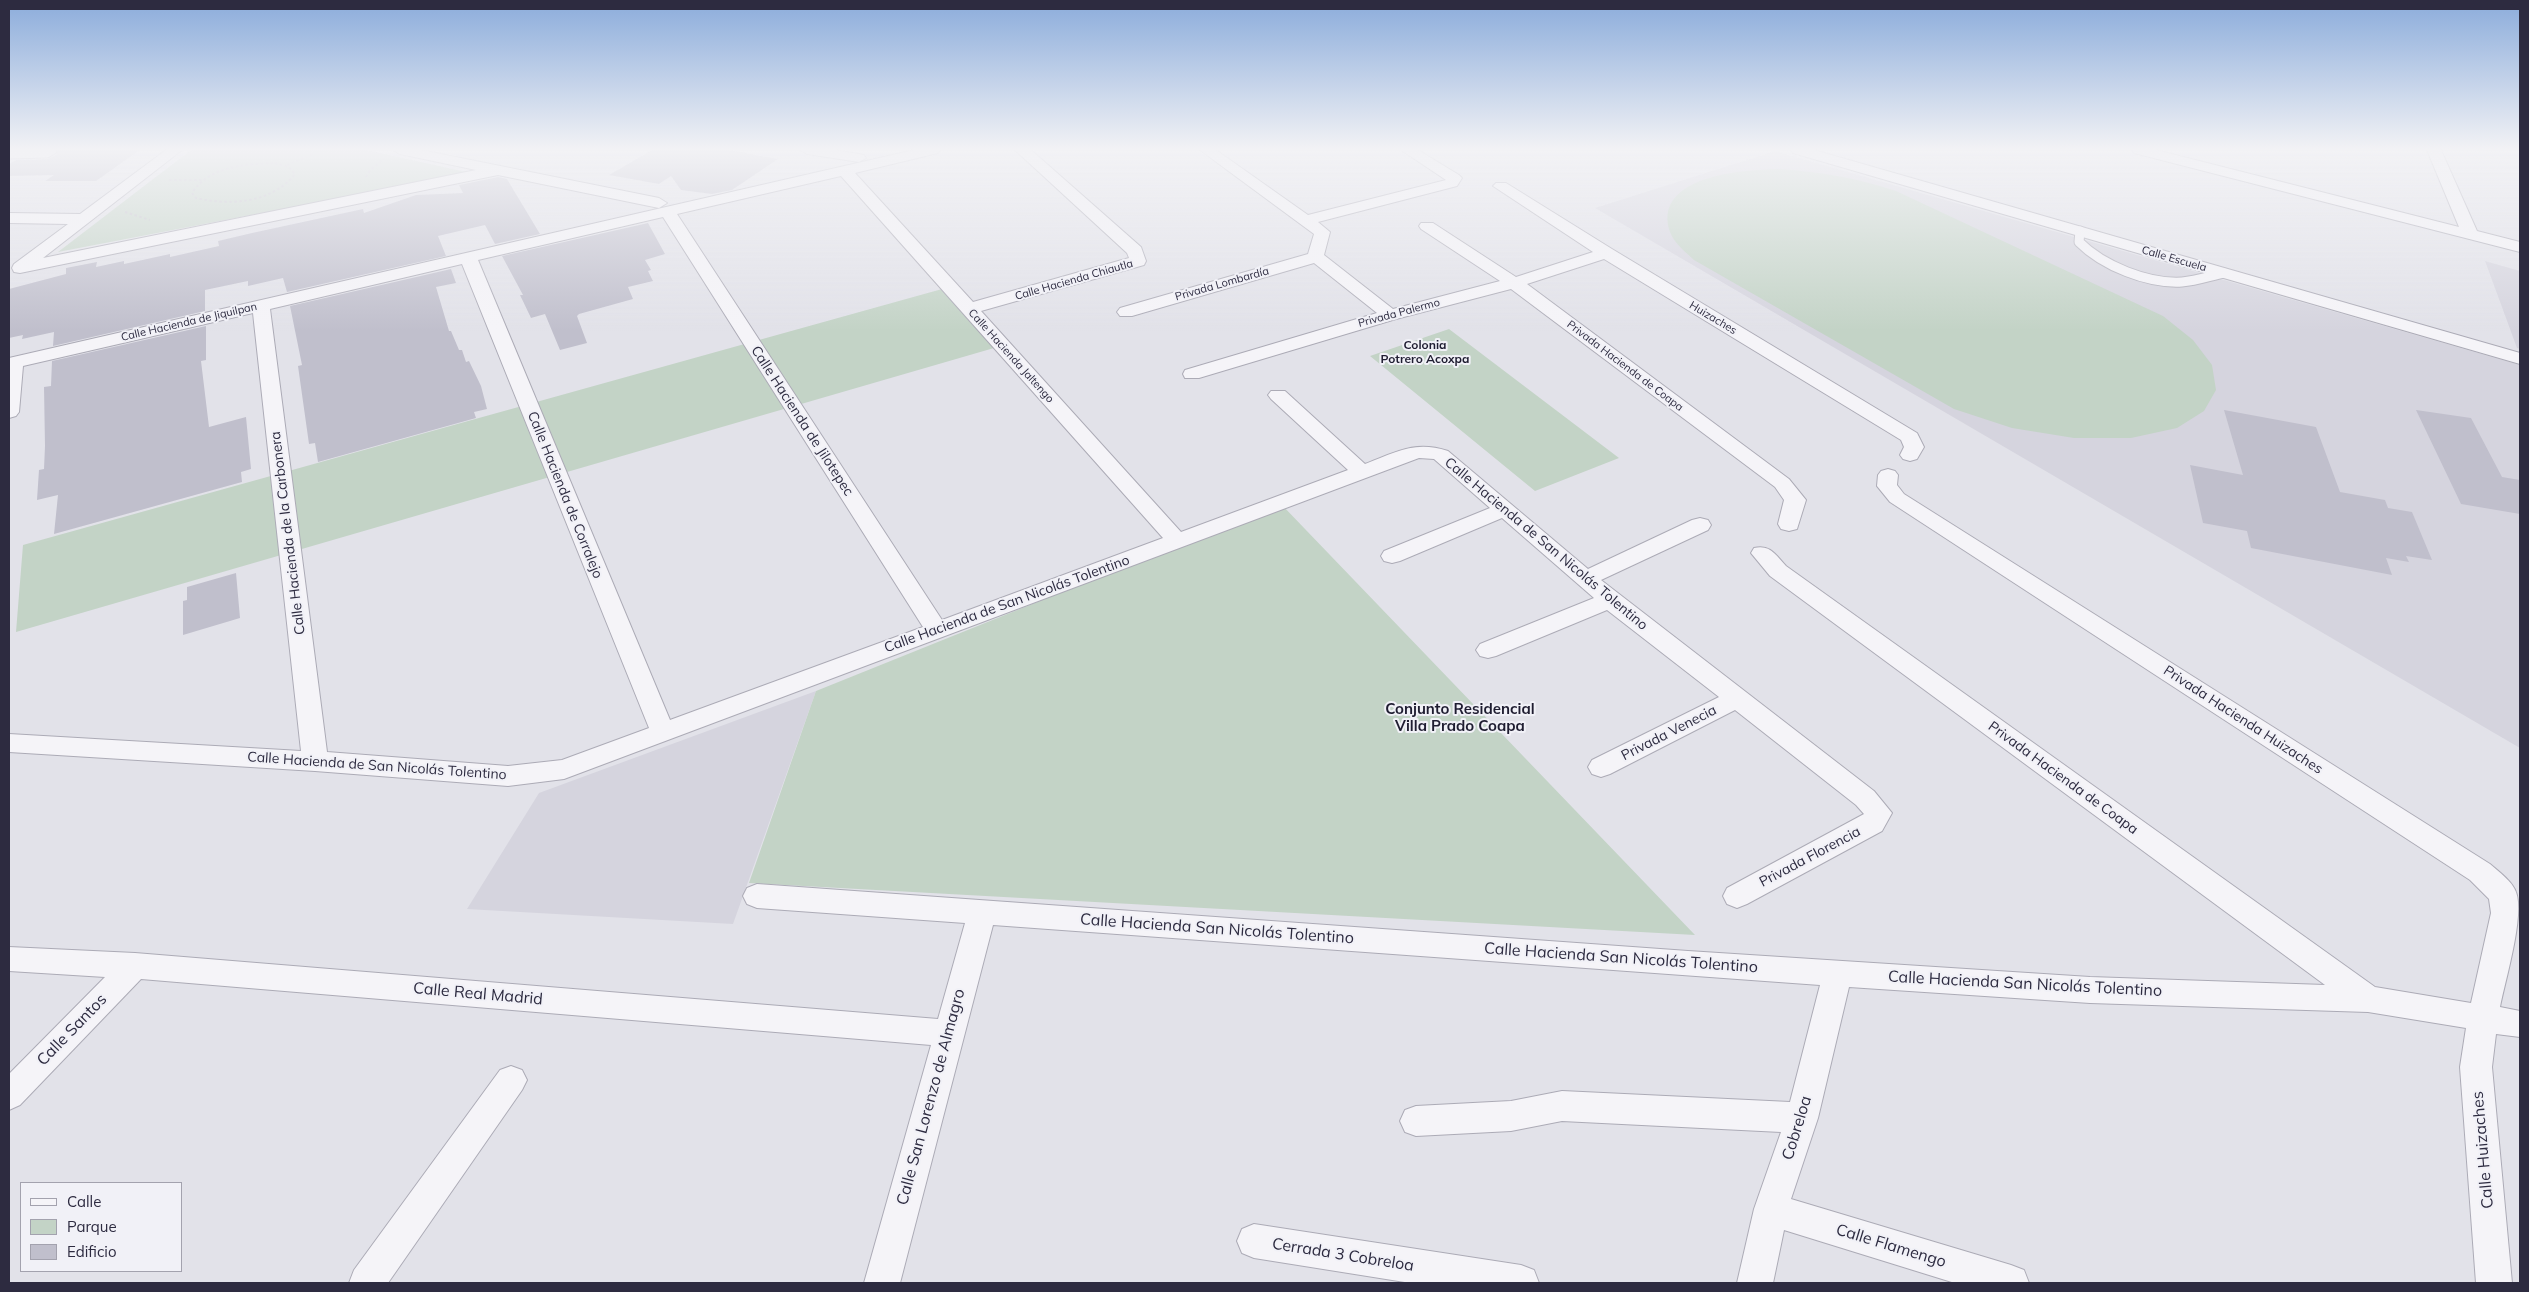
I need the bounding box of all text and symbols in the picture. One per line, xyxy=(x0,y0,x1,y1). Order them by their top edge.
street label: Calle Escuela xyxy=(2140,243,2208,275)
street label: Calle Hacienda Chiautla xyxy=(1013,257,1135,303)
street label: Privada Lombardía xyxy=(1174,264,1270,304)
street label: Privada Palermo xyxy=(1357,296,1441,330)
street label: Huizaches xyxy=(1687,299,1739,337)
street label: Calle Hacienda de Jiquilpan xyxy=(120,300,258,344)
street label: Calle Hacienda Jaltengo xyxy=(965,306,1057,406)
street label: Privada Hacienda de Coapa xyxy=(1564,318,1686,414)
district label: Colonia Potrero Acoxpa xyxy=(1381,338,1469,366)
street label: Calle Hacienda de Jilotepec xyxy=(747,343,857,499)
street label: Calle Hacienda de Corralejo xyxy=(524,409,606,581)
street label: Calle Hacienda de la Carbonera xyxy=(267,430,309,636)
street label: Calle Hacienda de San Nicolás Tolentino xyxy=(1441,454,1651,634)
street label: Calle Hacienda de San Nicolás Tolentino xyxy=(882,552,1132,656)
street label: Privada Hacienda Huizaches xyxy=(2160,662,2326,778)
district label: Conjunto Residencial Villa Prado Coapa xyxy=(1385,700,1535,735)
street label: Privada Venecia xyxy=(1619,702,1719,764)
street label: Privada Hacienda de Coapa xyxy=(1985,718,2141,838)
street label: Calle Hacienda de San Nicolás Tolentino xyxy=(247,749,507,783)
street label: Privada Florencia xyxy=(1757,823,1863,891)
street label: Calle Hacienda San Nicolás Tolentino xyxy=(1079,910,1355,948)
street label: Calle Hacienda San Nicolás Tolentino xyxy=(1483,939,1759,977)
street label: Calle Hacienda San Nicolás Tolentino xyxy=(1887,967,2163,1001)
street label: Calle Real Madrid xyxy=(412,979,544,1009)
street label: Calle San Lorenzo de Almagro xyxy=(893,987,969,1207)
street label: Calle Santos xyxy=(33,990,111,1070)
street label: Calle Huizaches xyxy=(2468,1090,2498,1210)
street label: Cobreloa xyxy=(1778,1094,1816,1162)
legend xyxy=(20,1182,182,1272)
text: Calle xyxy=(67,1192,101,1211)
text: Parque xyxy=(67,1217,117,1236)
street label: Calle Flamengo xyxy=(1834,1220,1948,1272)
street label: Cerrada 3 Cobreloa xyxy=(1271,1234,1415,1276)
text: Edificio xyxy=(67,1242,117,1261)

